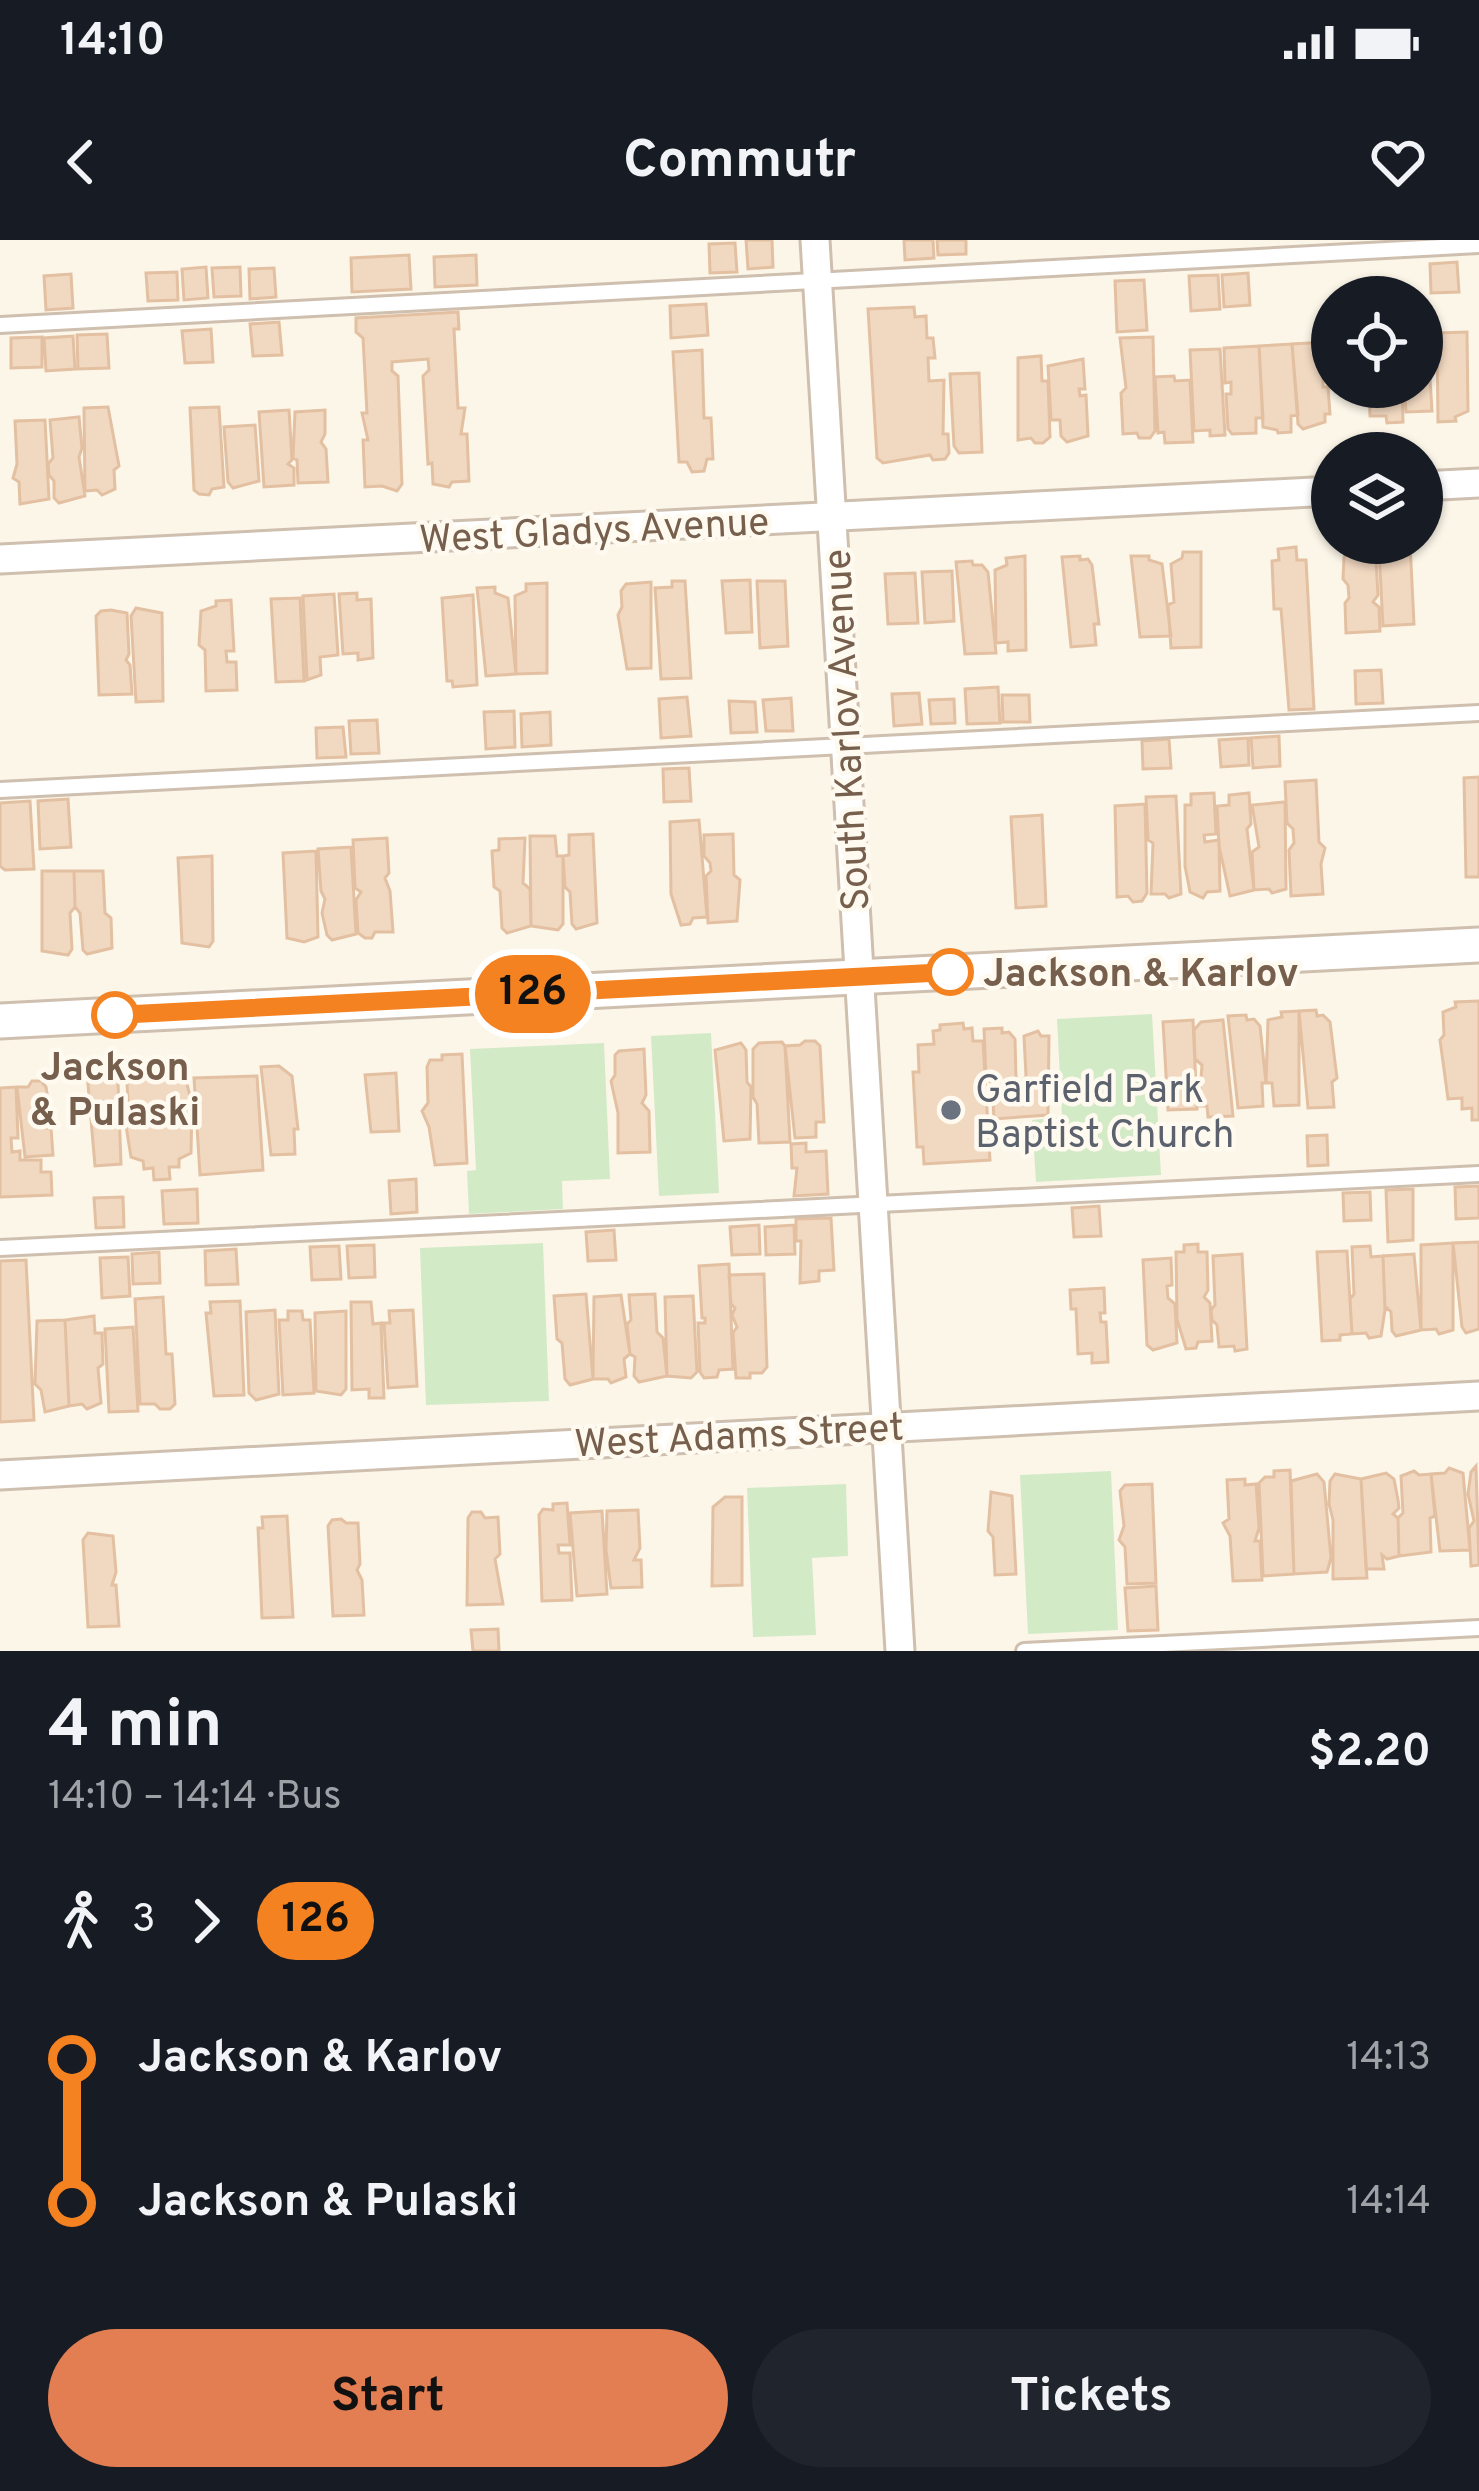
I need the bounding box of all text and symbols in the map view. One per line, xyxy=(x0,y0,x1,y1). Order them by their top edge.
text: 14:10 xyxy=(60,14,165,71)
text: Commutr xyxy=(623,128,856,197)
icon: back xyxy=(48,129,114,195)
icon: heart xyxy=(1365,129,1431,195)
map controls xyxy=(1311,276,1443,564)
button: locate xyxy=(1311,276,1443,408)
button: layers xyxy=(1311,432,1443,564)
street label: West Gladys Avenue xyxy=(418,500,771,567)
street label: South Karlov Avenue xyxy=(816,548,883,912)
marker: Jackson & Karlov xyxy=(928,950,972,994)
place label: Jackson & Karlov xyxy=(983,952,1299,1001)
line badge: 126 xyxy=(464,955,602,1033)
text: 126 xyxy=(499,967,567,1020)
marker: Jackson & Pulaski xyxy=(93,993,137,1037)
place label: Jackson & Pulaski xyxy=(30,1046,200,1140)
place label: Garfield Park Baptist Church xyxy=(975,1068,1234,1162)
marker: Garfield Park Baptist Church xyxy=(938,1097,964,1123)
street label: West Adams Street xyxy=(573,1405,905,1472)
text: 4 min xyxy=(48,1687,222,1770)
text: $2.20 xyxy=(1308,1725,1431,1782)
text: 14:10 – 14:14 · Bus xyxy=(48,1774,341,1823)
icon: walk xyxy=(48,1888,114,1954)
icon: forward xyxy=(173,1888,239,1954)
text: 126 xyxy=(281,1894,350,1947)
text: 3 xyxy=(132,1897,155,1946)
text: Jackson & Karlov xyxy=(138,2031,502,2088)
text: 14:13 xyxy=(1346,2035,1431,2084)
text: Jackson & Pulaski xyxy=(138,2175,518,2232)
text: 14:14 xyxy=(1346,2179,1431,2228)
button: Start xyxy=(48,2329,728,2467)
button: Tickets xyxy=(752,2329,1431,2467)

